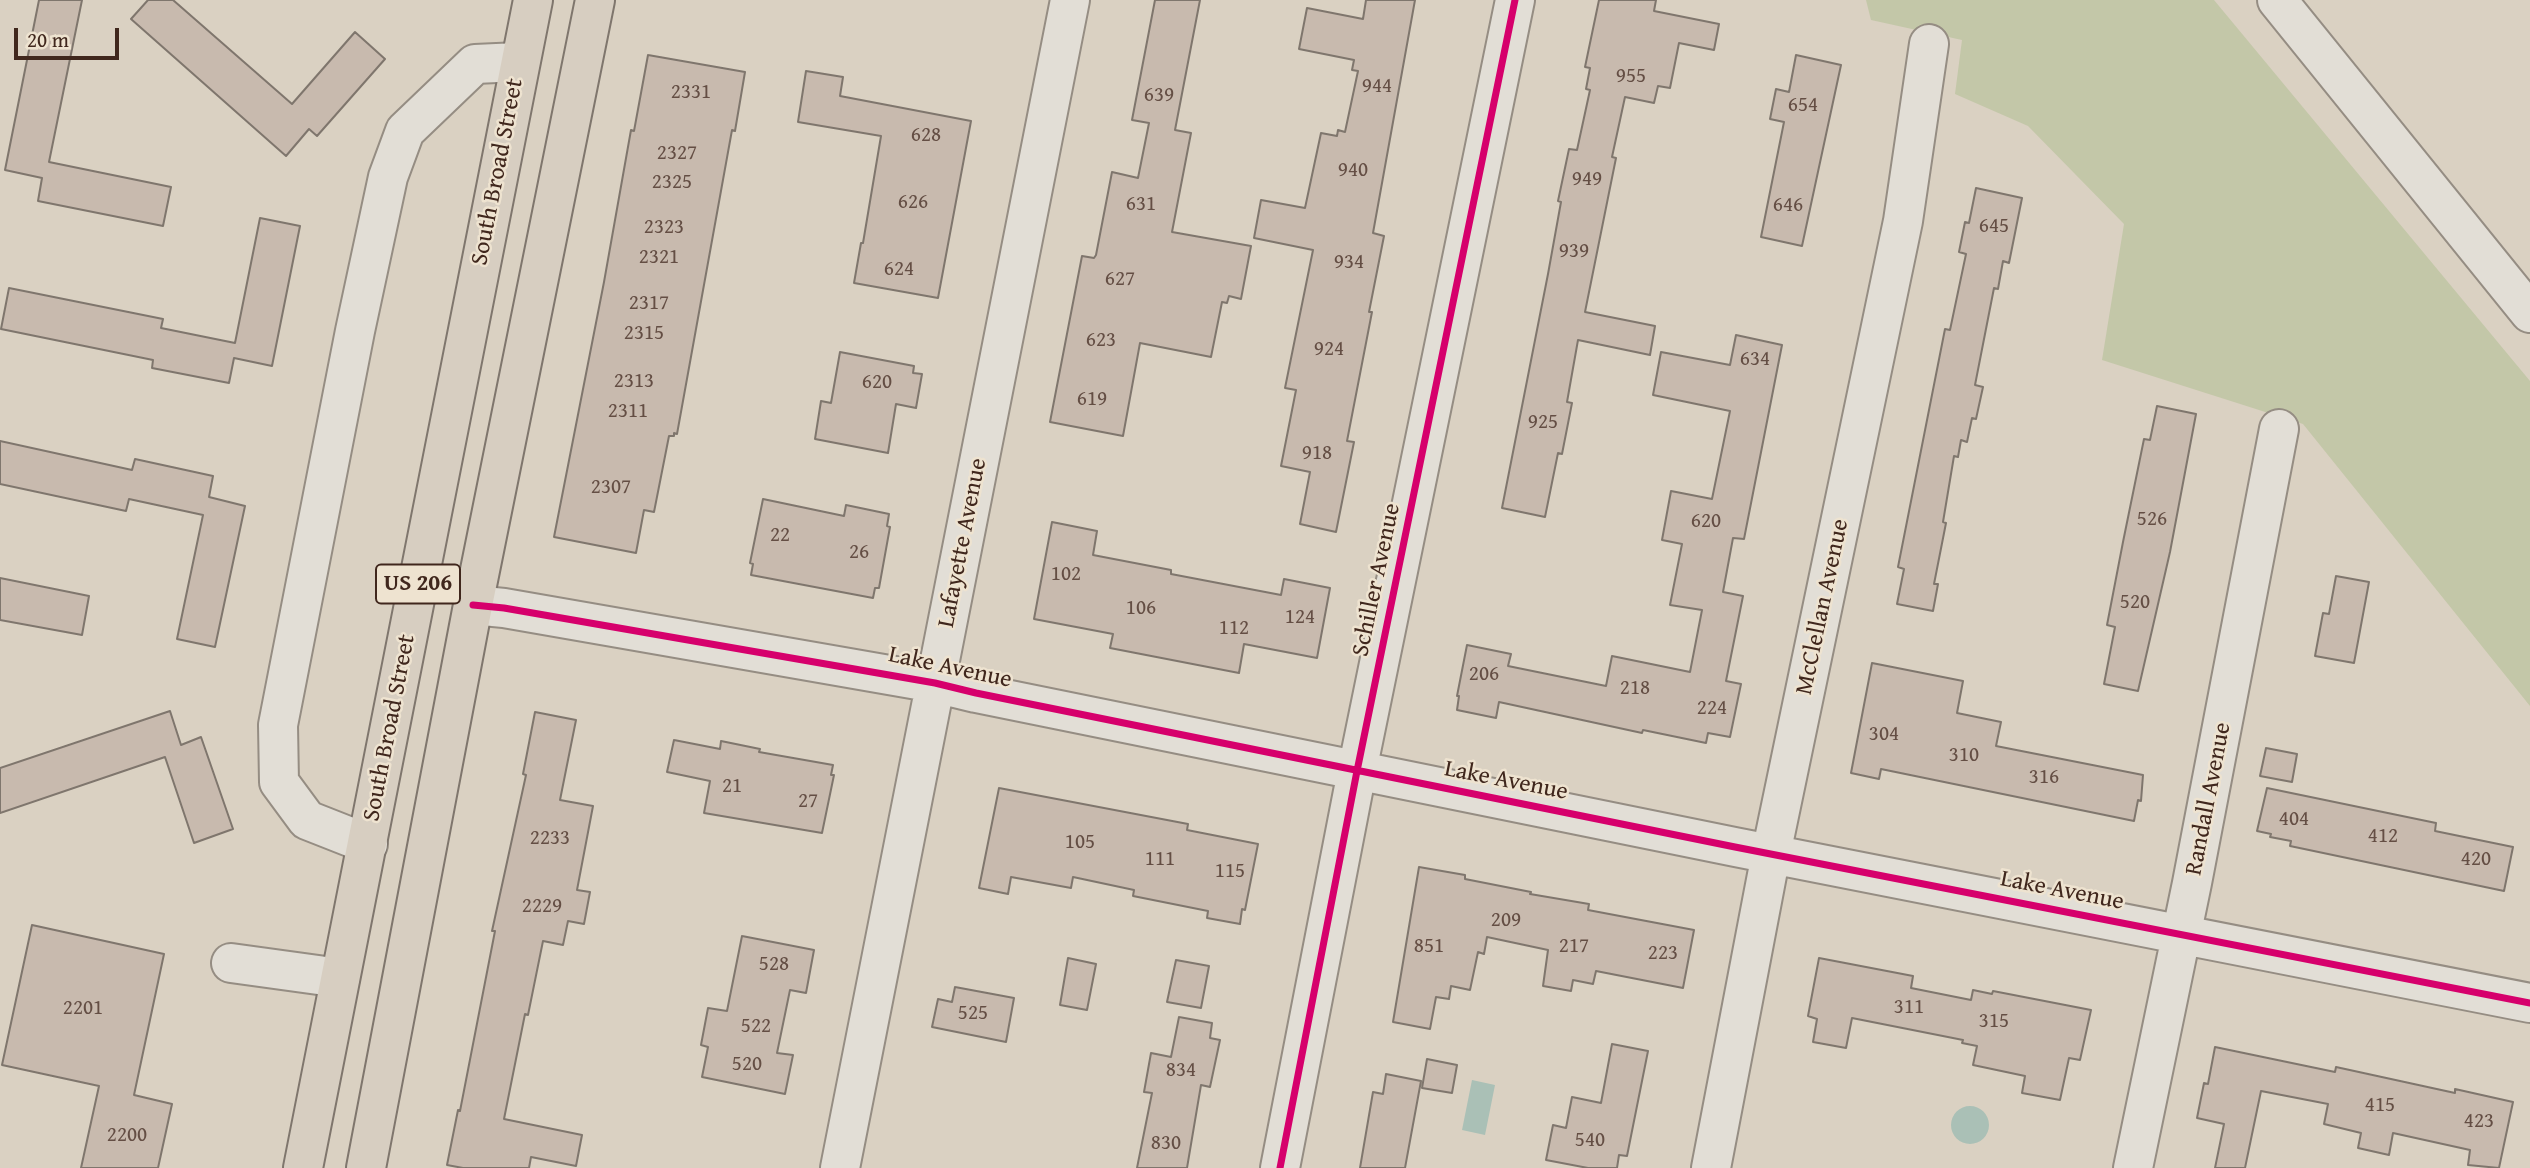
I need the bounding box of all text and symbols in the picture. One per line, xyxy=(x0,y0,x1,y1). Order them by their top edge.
scale bar xyxy=(18,14,122,58)
text: 20 m xyxy=(27,24,69,55)
house number: 955 xyxy=(1616,64,1646,90)
house number: 944 xyxy=(1362,74,1392,100)
street label: South Broad Street xyxy=(466,76,530,268)
house number: 2331 xyxy=(671,80,711,106)
house number: 639 xyxy=(1144,83,1174,109)
house number: 654 xyxy=(1788,93,1818,119)
house number: 628 xyxy=(911,123,941,149)
house number: 2327 xyxy=(657,141,697,167)
house number: 940 xyxy=(1338,158,1368,184)
house number: 949 xyxy=(1572,167,1602,193)
house number: 2325 xyxy=(652,170,692,196)
house number: 626 xyxy=(898,190,928,216)
house number: 631 xyxy=(1126,192,1156,218)
house number: 646 xyxy=(1773,193,1803,219)
house number: 645 xyxy=(1979,214,2009,240)
house number: 2323 xyxy=(644,215,684,241)
house number: 939 xyxy=(1559,239,1589,265)
house number: 2321 xyxy=(639,245,679,271)
house number: 934 xyxy=(1334,250,1364,276)
house number: 624 xyxy=(884,257,914,283)
house number: 627 xyxy=(1105,267,1135,293)
house number: 2317 xyxy=(629,291,669,317)
house number: 2315 xyxy=(624,321,664,347)
house number: 623 xyxy=(1086,328,1116,354)
house number: 924 xyxy=(1314,337,1344,363)
house number: 634 xyxy=(1740,347,1770,373)
house number: 2313 xyxy=(614,369,654,395)
house number: 620 xyxy=(862,370,892,396)
house number: 619 xyxy=(1077,387,1107,413)
house number: 2311 xyxy=(608,399,648,425)
house number: 925 xyxy=(1528,410,1558,436)
house number: 918 xyxy=(1302,441,1332,467)
street label: Lafayette Avenue xyxy=(932,456,994,630)
house number: 2307 xyxy=(591,475,631,501)
street label: Schiller Avenue xyxy=(1347,501,1407,659)
house number: 526 xyxy=(2137,507,2167,533)
house number: 620 xyxy=(1691,509,1721,535)
street label: McClellan Avenue xyxy=(1790,517,1856,697)
house number: 22 xyxy=(770,523,790,549)
house number: 26 xyxy=(849,540,869,566)
house number: 102 xyxy=(1051,562,1081,588)
road number: US 206 xyxy=(376,564,460,604)
house number: 520 xyxy=(2120,590,2150,616)
house number: 106 xyxy=(1126,596,1156,622)
house number: 124 xyxy=(1285,605,1315,631)
house number: 112 xyxy=(1219,616,1249,642)
street label: South Broad Street xyxy=(358,632,422,824)
street label: Lake Avenue xyxy=(886,641,1014,695)
house number: 206 xyxy=(1469,662,1499,688)
house number: 218 xyxy=(1620,676,1650,702)
house number: 224 xyxy=(1697,696,1727,722)
street label: Randall Avenue xyxy=(2180,720,2238,878)
house number: 304 xyxy=(1869,722,1899,748)
house number: 310 xyxy=(1949,743,1979,769)
street label: Lake Avenue xyxy=(1442,755,1570,807)
house number: 316 xyxy=(2029,765,2059,791)
house number: 21 xyxy=(722,774,742,800)
house number: 27 xyxy=(798,789,818,815)
house number: 404 xyxy=(2279,807,2309,833)
house number: 412 xyxy=(2368,824,2398,850)
house number: 2233 xyxy=(530,826,570,852)
house number: 105 xyxy=(1065,830,1095,856)
house number: 111 xyxy=(1145,847,1175,873)
house number: 420 xyxy=(2461,847,2491,873)
house number: 115 xyxy=(1215,859,1245,885)
street label: Lake Avenue xyxy=(1998,865,2126,917)
house number: 2229 xyxy=(522,894,562,920)
house number: 209 xyxy=(1491,908,1521,934)
house number: 851 xyxy=(1414,934,1444,960)
house number: 217 xyxy=(1559,934,1589,960)
house number: 223 xyxy=(1648,941,1678,967)
house number: 528 xyxy=(759,952,789,978)
house number: 311 xyxy=(1894,995,1924,1021)
house number: 2201 xyxy=(63,996,103,1022)
house number: 525 xyxy=(958,1001,988,1027)
house number: 315 xyxy=(1979,1009,2009,1035)
house number: 522 xyxy=(741,1014,771,1040)
house number: 520 xyxy=(732,1052,762,1078)
house number: 834 xyxy=(1166,1058,1196,1084)
house number: 415 xyxy=(2365,1093,2395,1119)
house number: 423 xyxy=(2464,1109,2494,1135)
house number: 2200 xyxy=(107,1123,147,1149)
house number: 540 xyxy=(1575,1128,1605,1154)
house number: 830 xyxy=(1151,1131,1181,1157)

